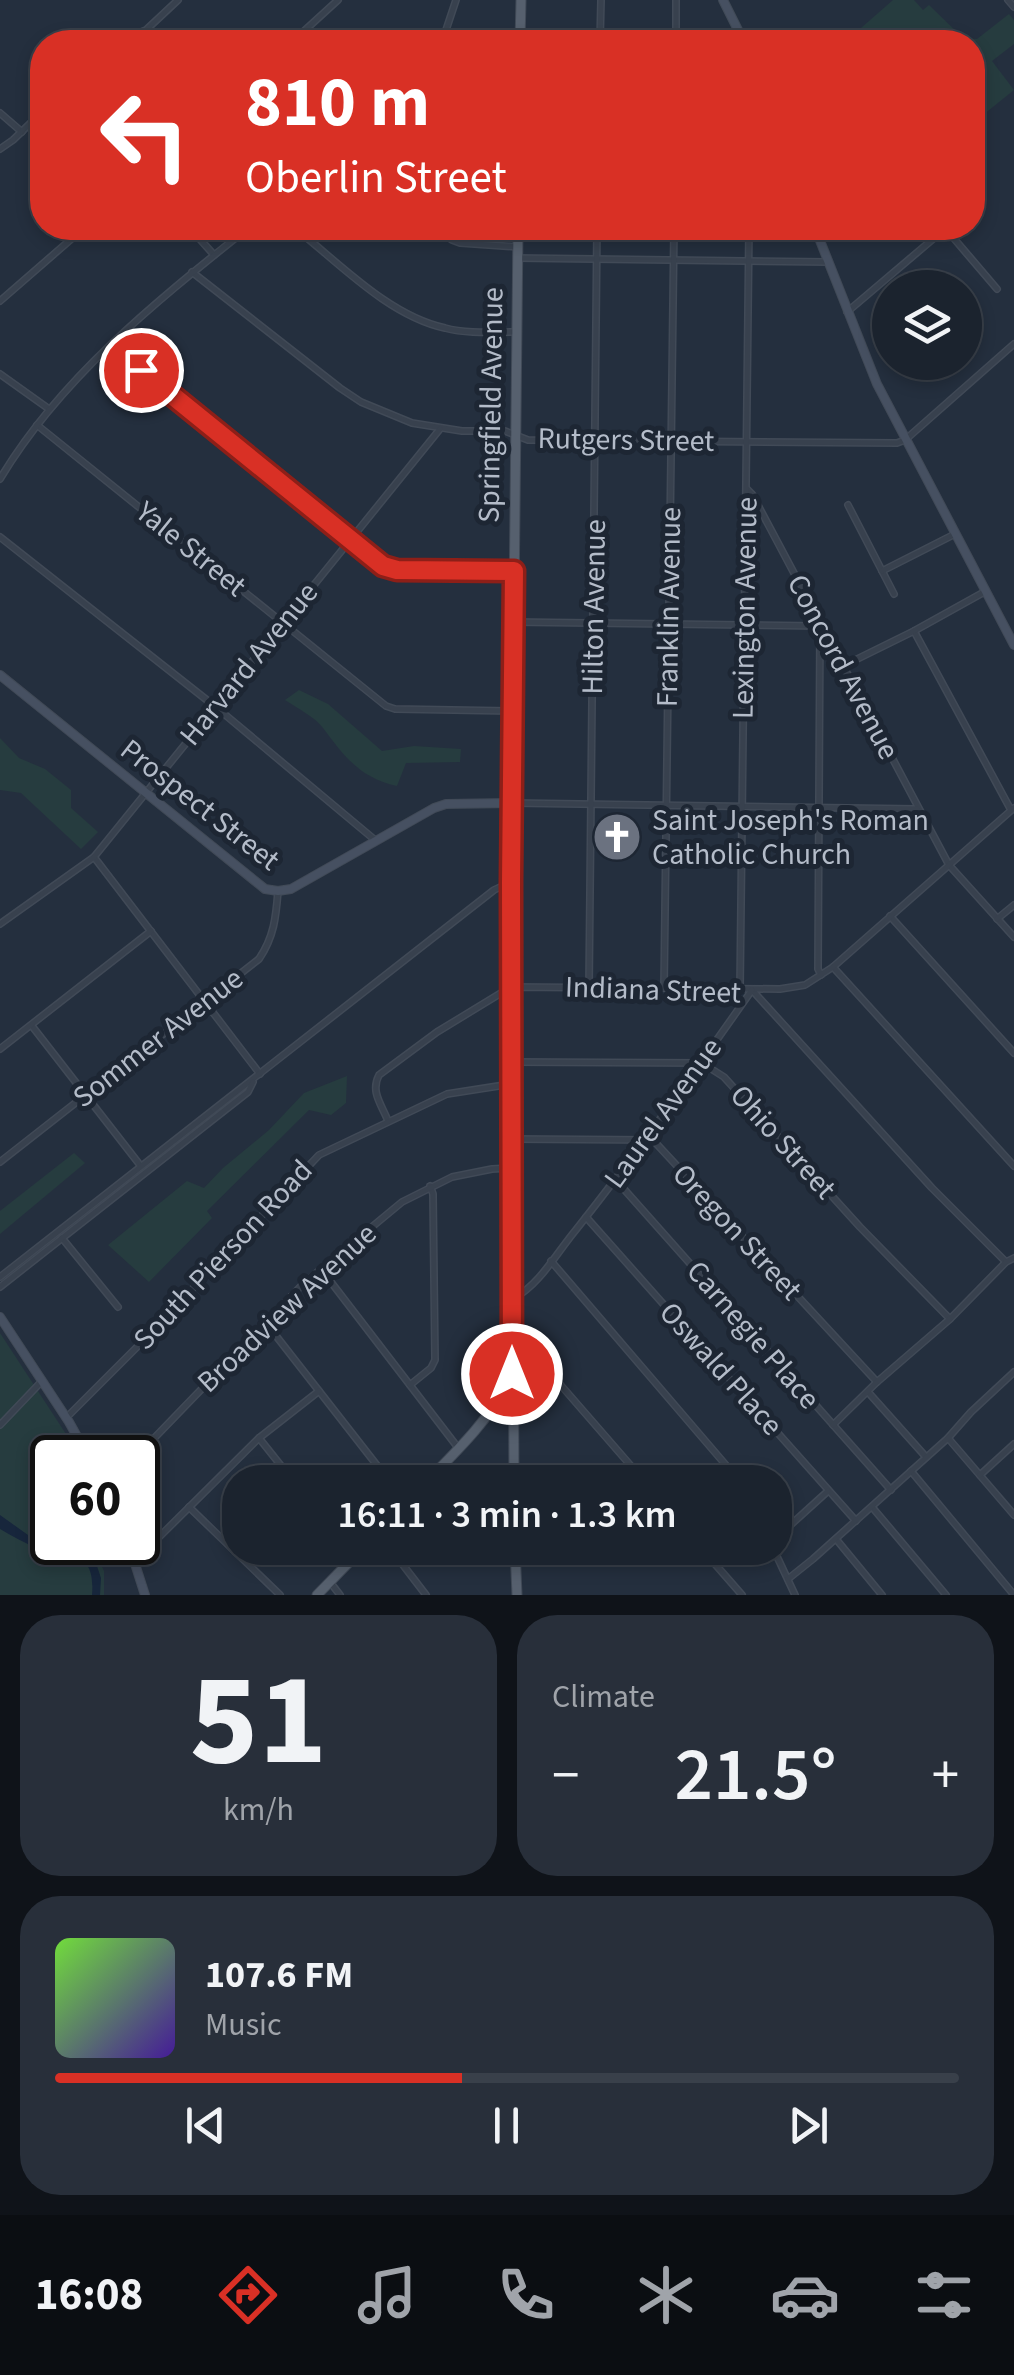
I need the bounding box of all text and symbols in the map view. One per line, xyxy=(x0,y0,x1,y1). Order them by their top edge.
text: 810 m xyxy=(245,53,430,153)
icon: left xyxy=(80,70,210,200)
text: Oberlin Street xyxy=(245,146,507,210)
map controls xyxy=(872,270,982,380)
button: layers xyxy=(872,270,982,380)
street label: Springfield Avenue xyxy=(467,287,515,523)
pin xyxy=(99,328,184,413)
icon: arrive xyxy=(114,343,169,398)
street label: Rutgers Street xyxy=(537,417,715,463)
street label: Yale Street xyxy=(126,490,255,607)
street label: Lexington Avenue xyxy=(722,497,768,719)
street label: Franklin Avenue xyxy=(646,507,692,707)
street label: Hilton Avenue xyxy=(571,519,617,695)
street label: Concord Avenue xyxy=(776,567,910,767)
street label: Harvard Avenue xyxy=(169,573,329,755)
street label: Prospect Street xyxy=(111,729,289,881)
place label: Saint Joseph's Roman Catholic Church xyxy=(652,799,929,876)
church icon: Saint Joseph's Roman Catholic Church xyxy=(591,811,643,863)
street label: Sommer Avenue xyxy=(64,958,252,1118)
street label: Indiana Street xyxy=(564,965,742,1015)
street label: Laurel Avenue xyxy=(594,1029,732,1197)
street label: Ohio Street xyxy=(720,1075,846,1209)
street label: South Pierson Road xyxy=(123,1150,323,1360)
street label: Oregon Street xyxy=(662,1154,812,1310)
street label: Broadview Avenue xyxy=(188,1213,386,1403)
street label: Carnegie Place xyxy=(676,1251,830,1419)
street label: Oswald Place xyxy=(649,1293,793,1445)
position arrow xyxy=(460,1322,564,1426)
speed limit sign: 60 xyxy=(30,1435,160,1565)
text: 16:11 · 3 min · 1.3 km xyxy=(338,1488,677,1542)
text: 51 xyxy=(190,1629,327,1814)
text: Climate xyxy=(552,1674,655,1720)
text: 21.5° xyxy=(674,1722,837,1829)
text: − xyxy=(552,1737,579,1815)
text: + xyxy=(932,1737,959,1815)
text: km/h xyxy=(223,1787,294,1833)
text: 107.6 FM xyxy=(205,1948,353,2002)
text: Music xyxy=(205,2002,282,2048)
icon: previous xyxy=(178,2098,233,2153)
icon: pause xyxy=(479,2098,534,2153)
icon: next xyxy=(781,2098,836,2153)
icon: directions xyxy=(213,2260,283,2330)
icon: music xyxy=(352,2260,422,2330)
icon: phone xyxy=(491,2260,561,2330)
icon: climate xyxy=(631,2260,701,2330)
icon: car xyxy=(770,2260,840,2330)
icon: filters xyxy=(909,2260,979,2330)
text: 16:08 xyxy=(35,2263,143,2327)

